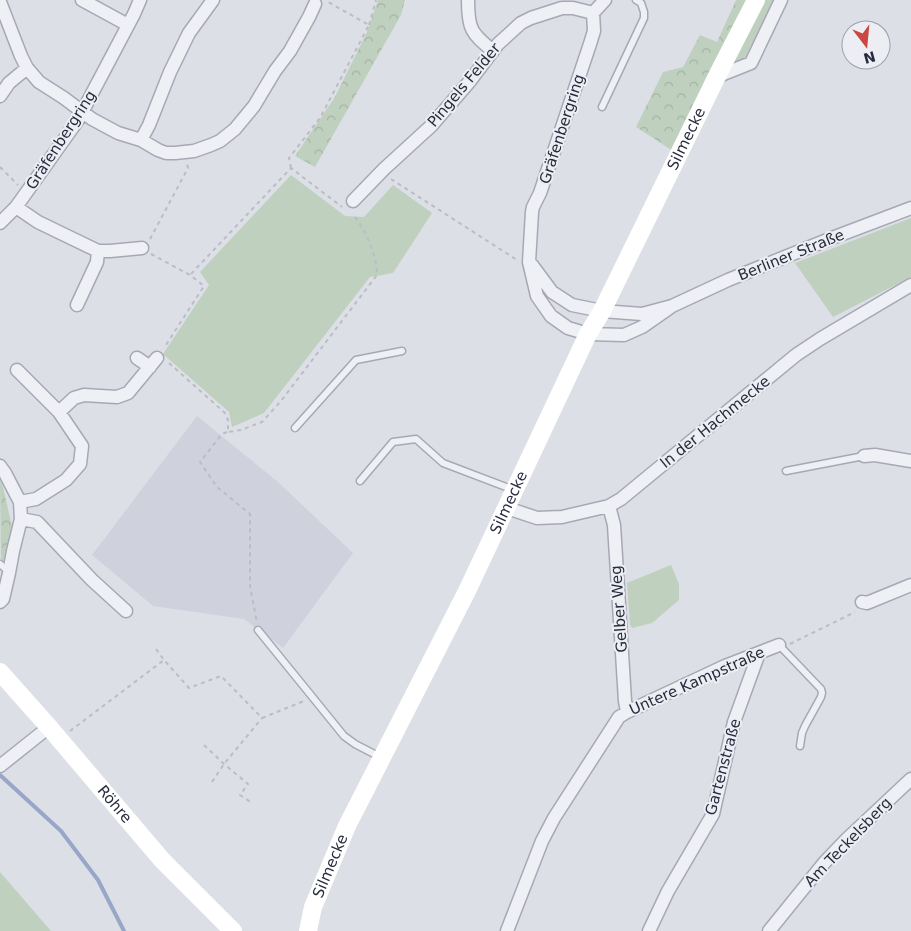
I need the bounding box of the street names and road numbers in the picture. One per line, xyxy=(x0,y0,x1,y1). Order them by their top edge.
street label: Pingels Felder xyxy=(424,39,505,131)
street label: Gräfenbergring xyxy=(536,72,588,186)
street label: Gräfenbergring xyxy=(22,87,100,193)
street label: Silmecke xyxy=(663,105,709,173)
street label: Berliner Straße xyxy=(735,225,847,285)
street label: In der Hachmecke xyxy=(656,372,774,472)
street label: Silmecke xyxy=(486,468,531,537)
street label: Gelber Weg xyxy=(607,565,631,653)
street label: Untere Kampstraße xyxy=(627,643,767,719)
street label: Gartenstraße xyxy=(701,717,745,817)
street label: Röhre xyxy=(94,782,136,827)
street label: Am Teckelsberg xyxy=(801,794,895,890)
street label: Silmecke xyxy=(309,831,352,901)

